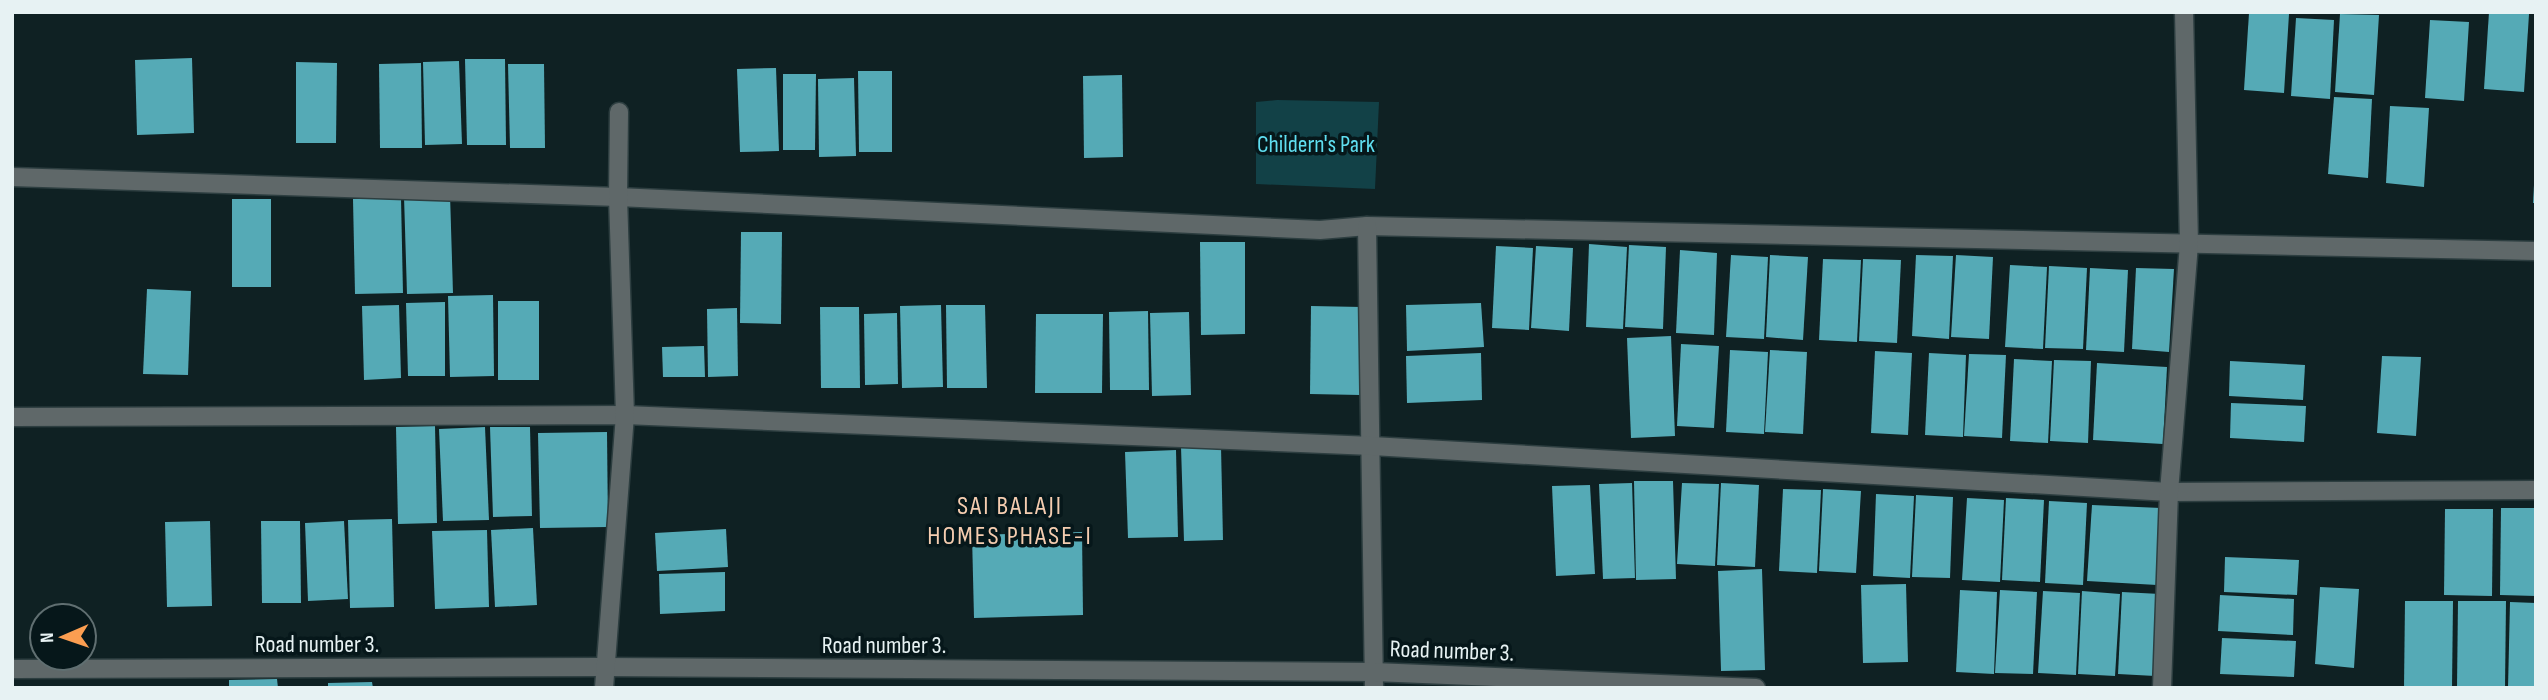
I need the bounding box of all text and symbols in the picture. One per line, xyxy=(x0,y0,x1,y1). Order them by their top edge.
park label: Childern's Park xyxy=(1257,130,1375,159)
district label: SAI BALAJI HOMES PHASE-I xyxy=(927,491,1093,552)
north arrow xyxy=(28,602,98,672)
street label: Road number 3. xyxy=(255,630,379,659)
street label: Road number 3. xyxy=(822,631,946,660)
text: N xyxy=(36,632,59,643)
street label: Road number 3. xyxy=(1389,634,1515,668)

